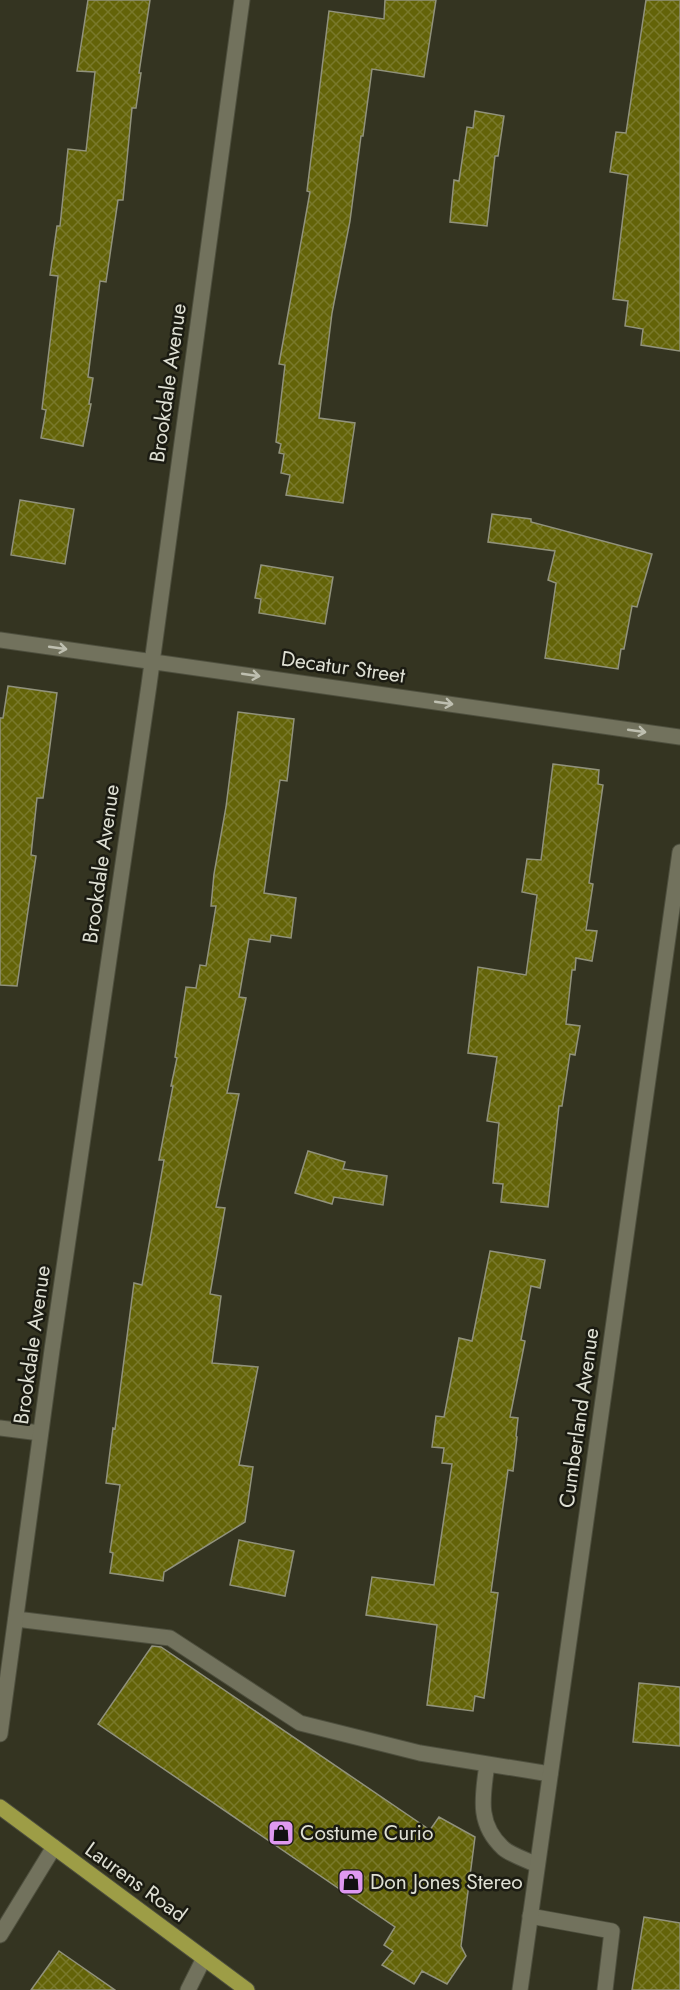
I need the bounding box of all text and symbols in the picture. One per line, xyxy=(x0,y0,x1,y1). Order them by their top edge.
street label: Brookdale Avenue xyxy=(142,301,194,464)
one-way arrow xyxy=(48,643,67,654)
street label: Decatur Street xyxy=(279,643,407,691)
one-way arrow xyxy=(241,670,260,681)
one-way arrow xyxy=(434,697,453,708)
one-way arrow xyxy=(627,725,646,736)
street label: Brookdale Avenue xyxy=(75,782,127,945)
street label: Brookdale Avenue xyxy=(6,1263,58,1426)
street label: Cumberland Avenue xyxy=(552,1326,607,1510)
shop icon: Costume Curio xyxy=(266,1818,296,1848)
place label: Costume Curio xyxy=(300,1818,433,1848)
street label: Laurens Road xyxy=(79,1835,193,1929)
shop icon: Don Jones Stereo xyxy=(336,1867,366,1897)
place label: Don Jones Stereo xyxy=(370,1867,523,1897)

